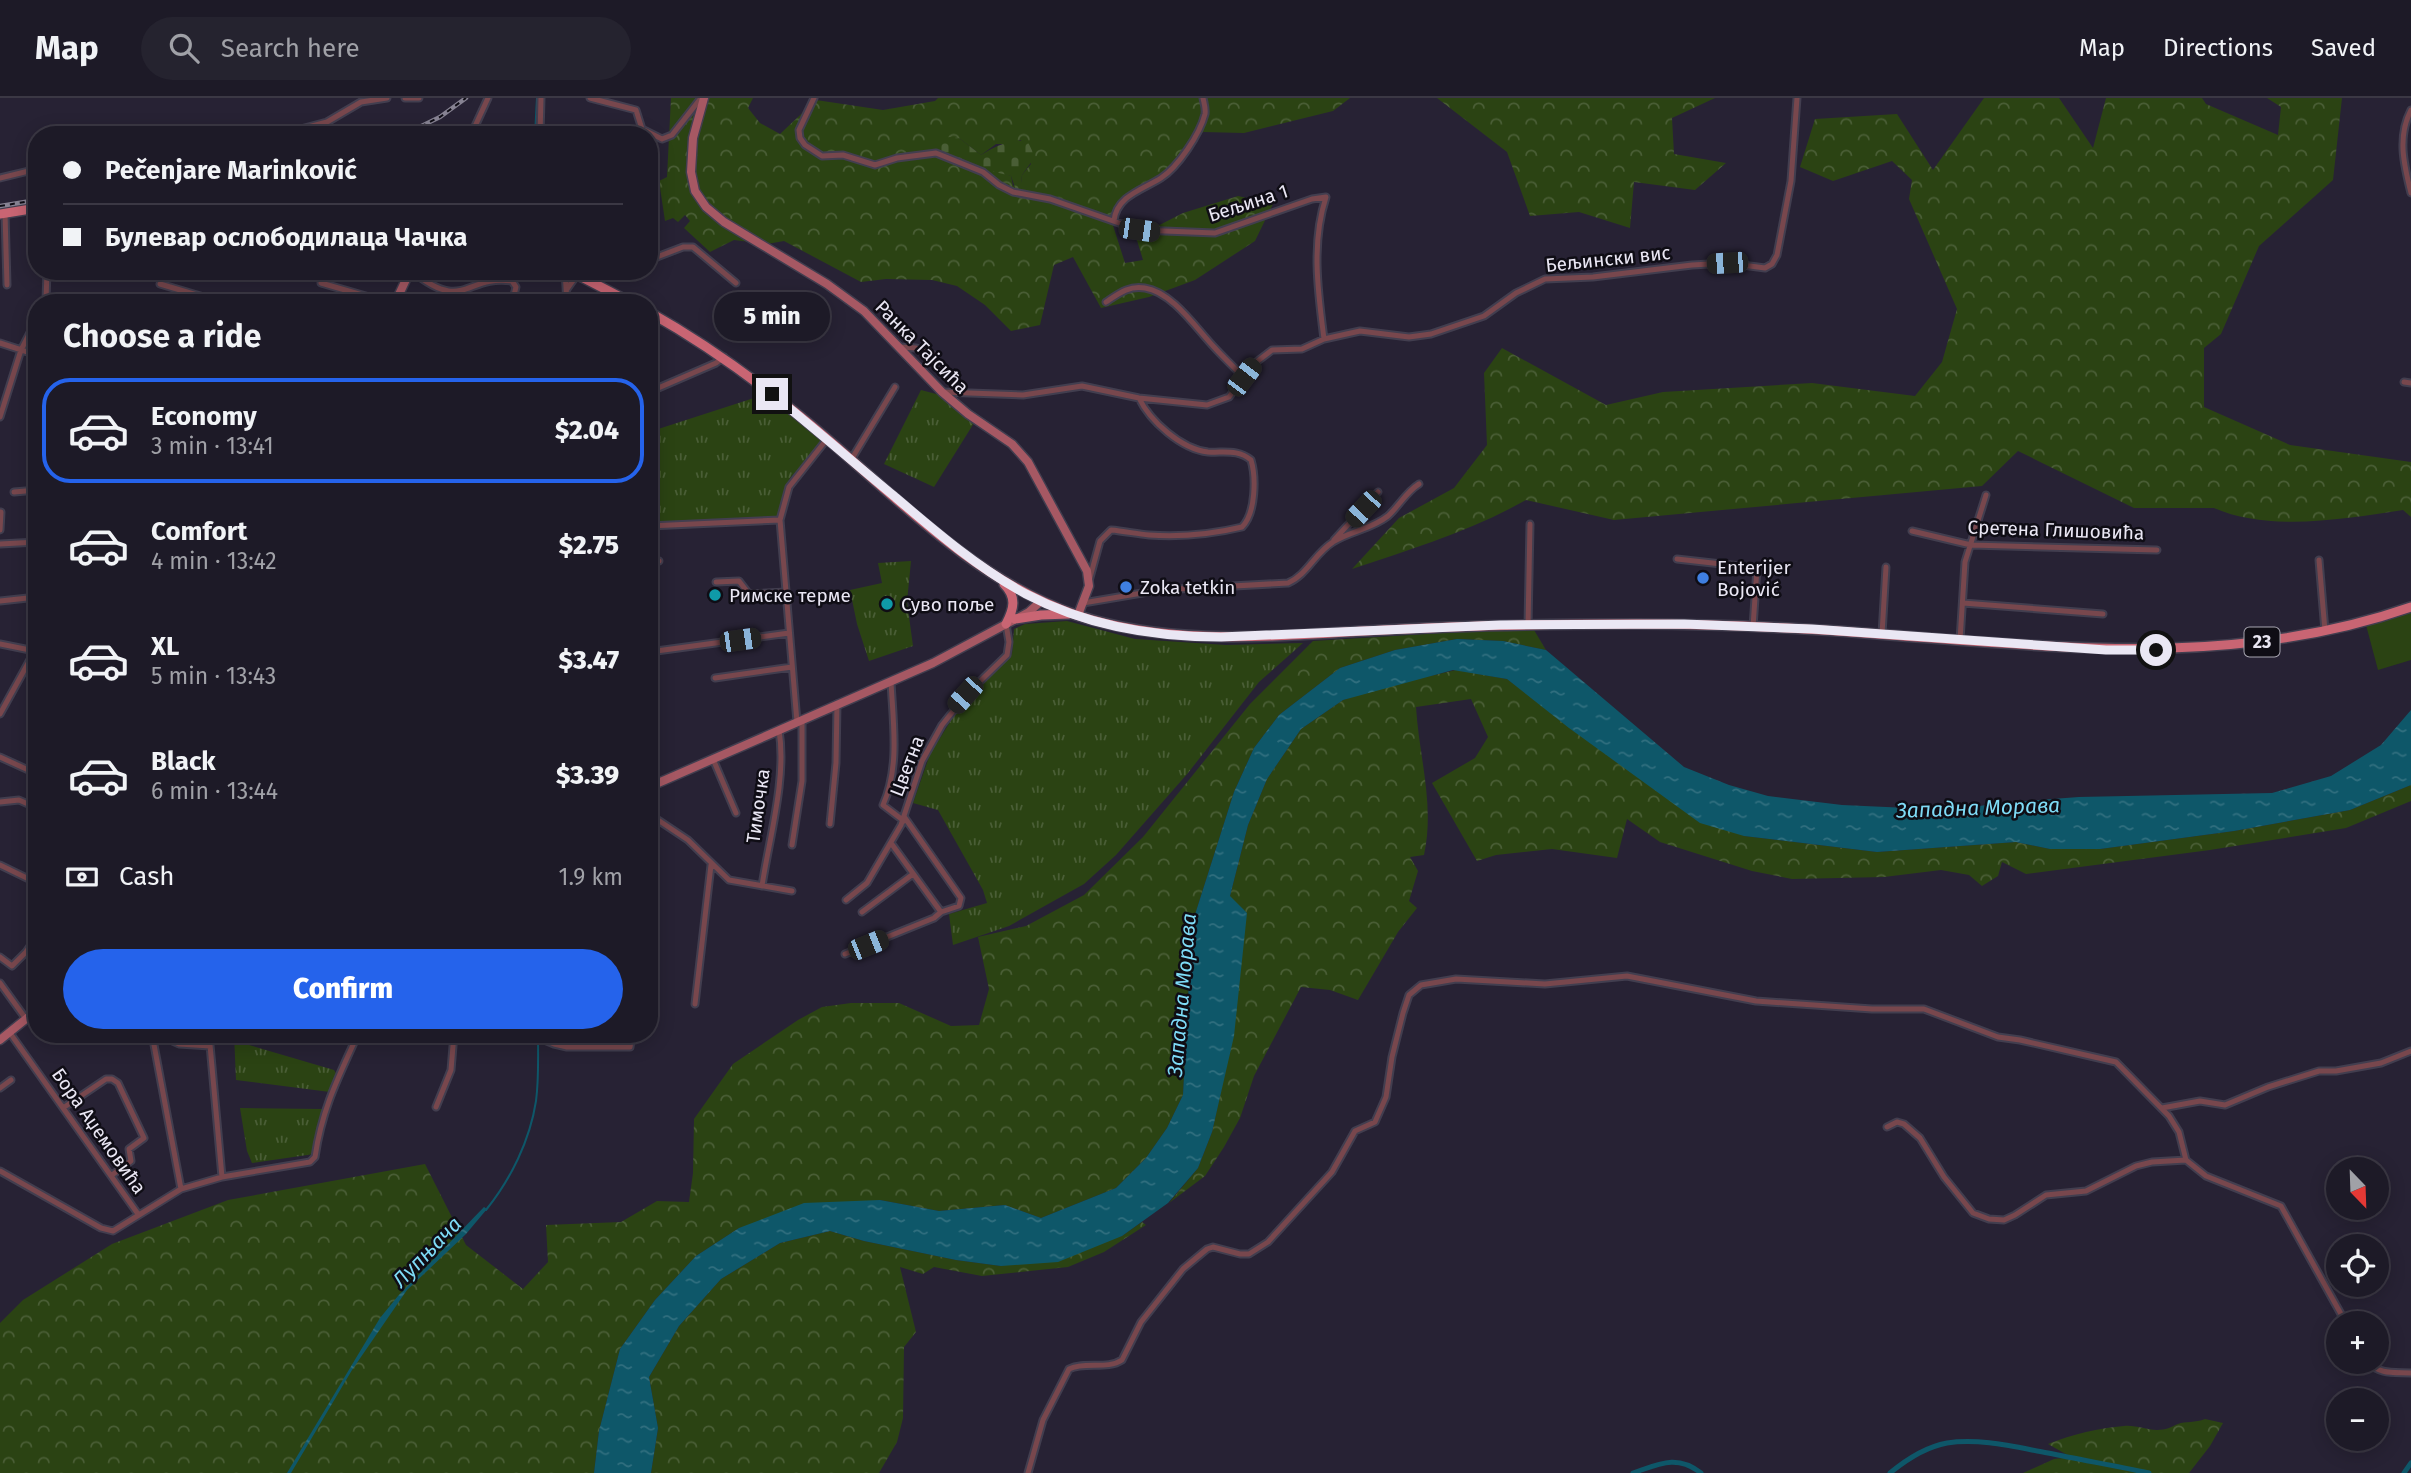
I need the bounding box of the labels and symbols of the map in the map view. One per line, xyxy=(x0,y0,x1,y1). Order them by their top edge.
street label: Бељина 1 xyxy=(1205,179,1291,227)
car xyxy=(1117,217,1162,243)
street label: Бељински вис xyxy=(1544,241,1672,277)
car xyxy=(1706,251,1749,275)
callout: 5 min xyxy=(714,292,830,342)
street label: Ранка Тајсића xyxy=(870,295,974,399)
car xyxy=(1223,354,1266,400)
route end xyxy=(756,378,788,410)
car xyxy=(1341,486,1386,532)
street label: Сретена Глишовића xyxy=(1967,515,2145,545)
place label: Enterijer Bojović xyxy=(1717,556,1791,601)
marker: Enterijer Bojović xyxy=(1695,570,1711,586)
place label: Zoka tetkin xyxy=(1140,576,1235,599)
marker: Zoka tetkin xyxy=(1118,579,1134,595)
place label: Римске терме xyxy=(729,584,851,607)
marker: Римске терме xyxy=(707,587,723,603)
place label: Суво поље xyxy=(901,593,994,616)
marker: Суво поље xyxy=(879,596,895,612)
car xyxy=(718,627,763,653)
road number: 23 xyxy=(2244,628,2280,656)
route start xyxy=(2140,634,2172,666)
car xyxy=(944,672,987,718)
street label: Цветна xyxy=(885,732,929,800)
street label: Тимочка xyxy=(741,767,775,845)
water label: Западна Морава xyxy=(1894,792,2061,824)
water label: Западна Морава xyxy=(1162,912,1202,1079)
car xyxy=(845,927,892,963)
street label: Бора Аџемовића xyxy=(47,1064,151,1198)
north arrow xyxy=(2326,1157,2389,1220)
water label: Лупњача xyxy=(386,1211,467,1294)

